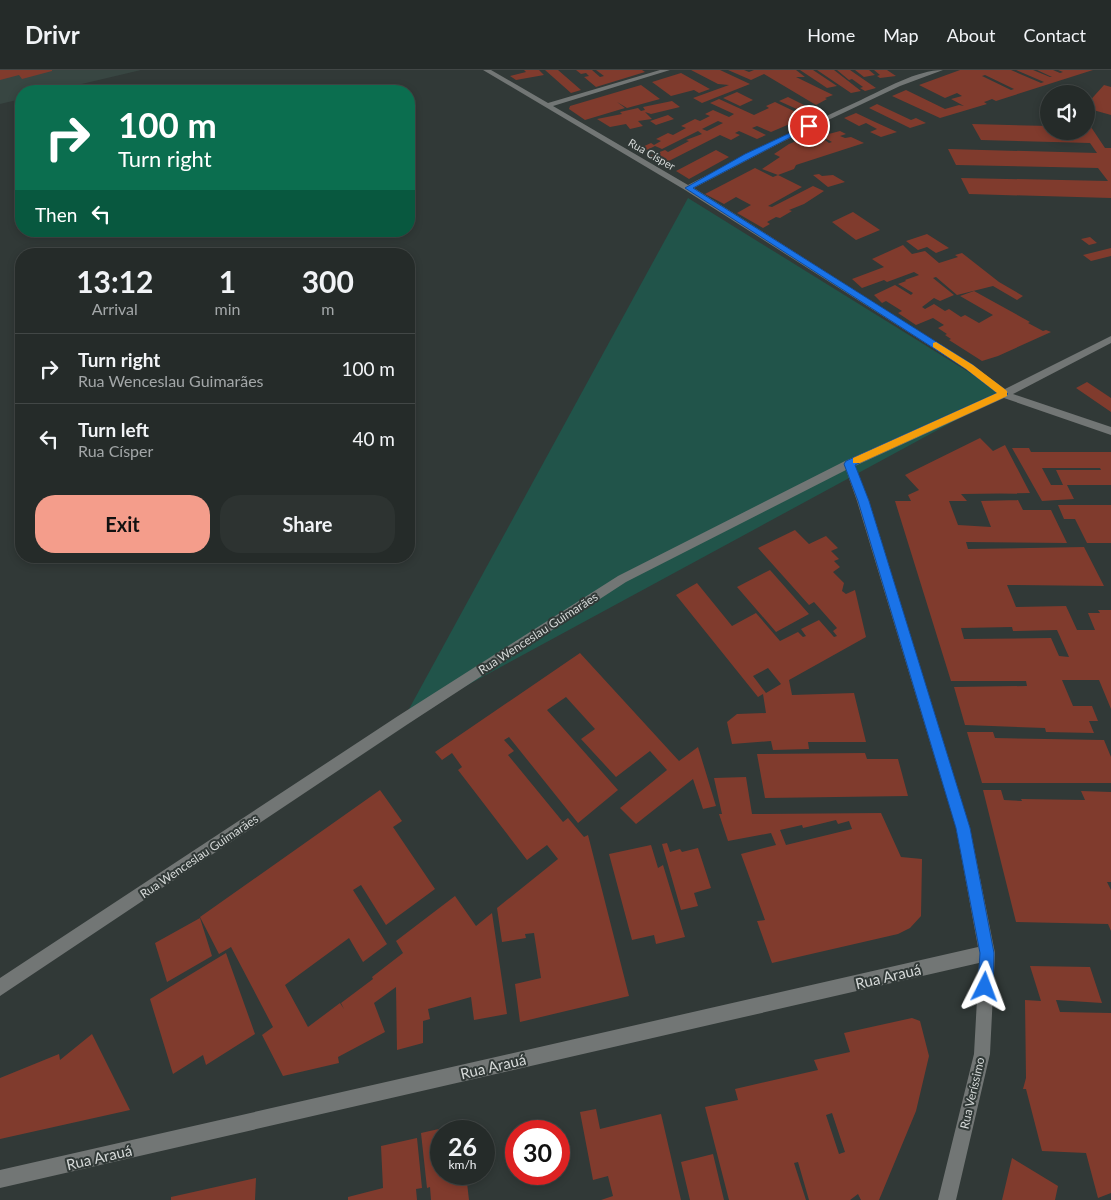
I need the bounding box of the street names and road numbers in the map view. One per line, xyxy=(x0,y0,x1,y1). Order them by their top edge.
street label: Rua Císper xyxy=(626,135,678,173)
street label: Rua Wenceslau Guimarães xyxy=(476,589,600,677)
street label: Rua Wenceslau Guimarães xyxy=(137,811,261,901)
street label: Rua Arauá xyxy=(853,960,923,992)
street label: Rua Arauá xyxy=(458,1050,528,1082)
street label: Rua Veríssimo xyxy=(956,1055,988,1130)
street label: Rua Arauá xyxy=(64,1141,134,1173)

